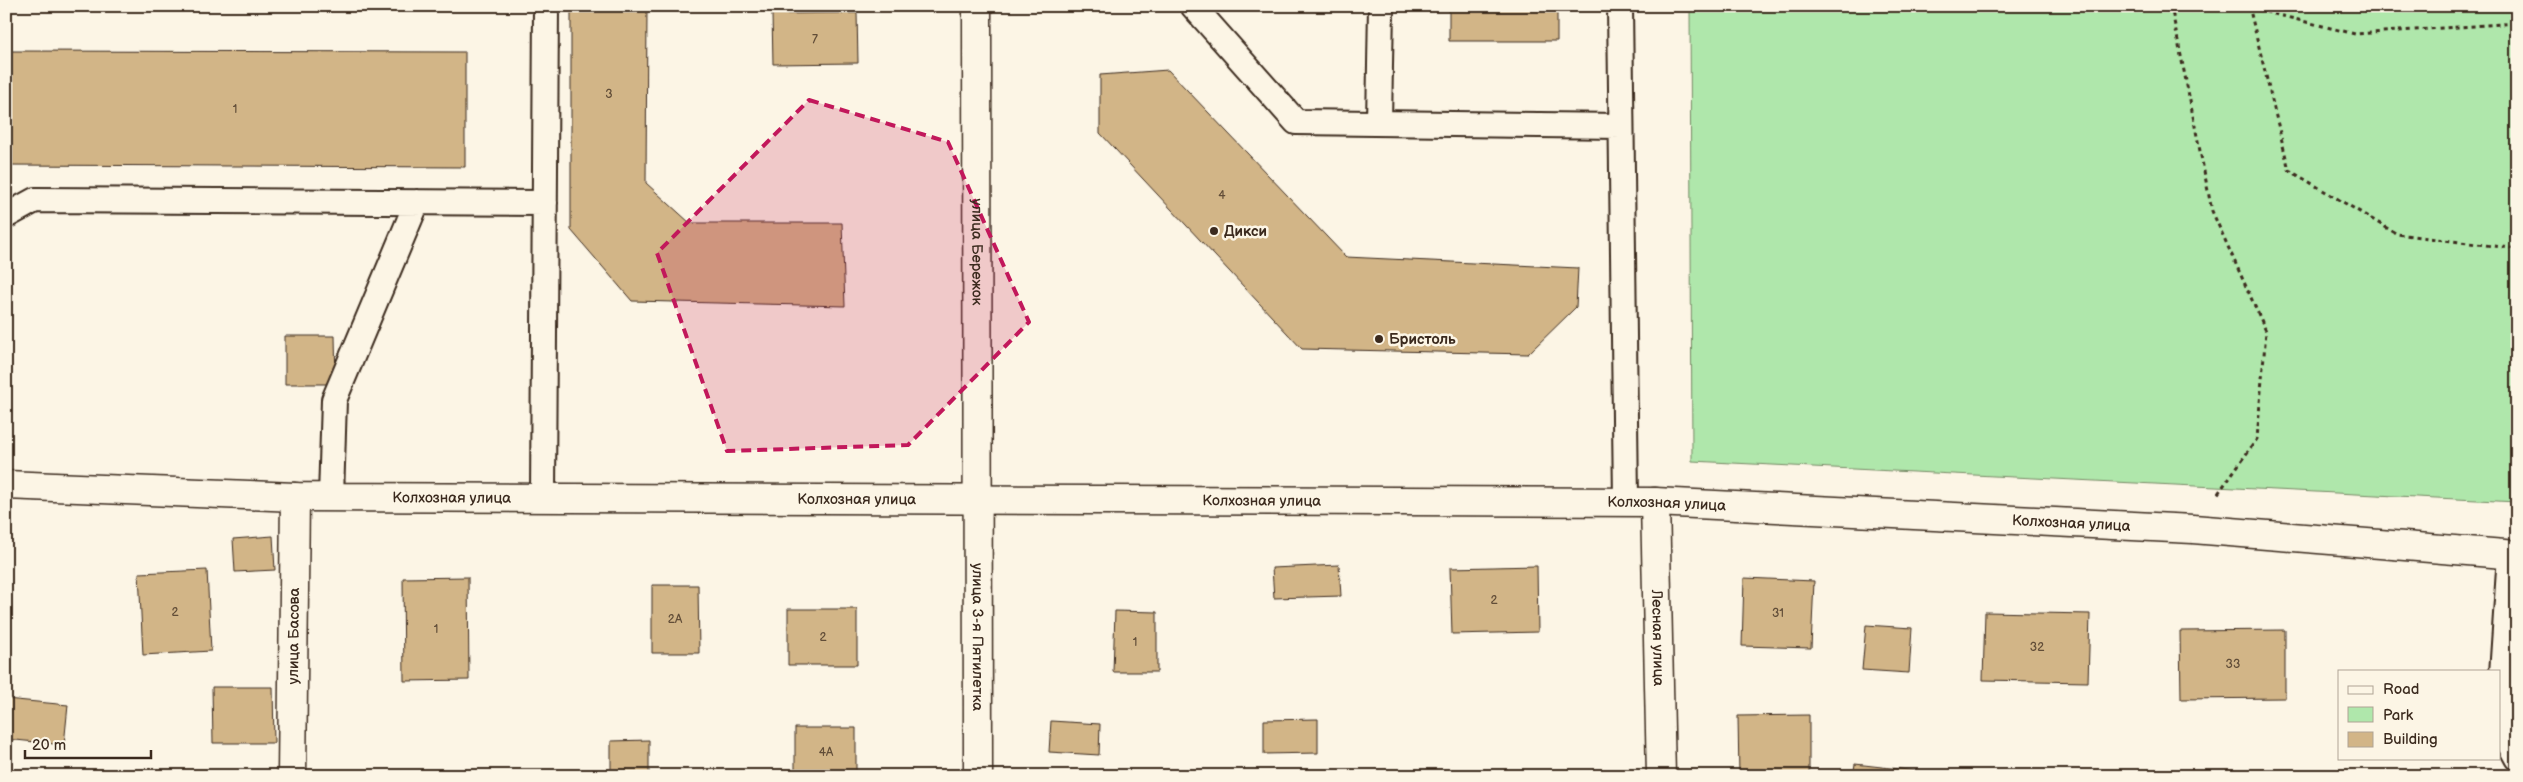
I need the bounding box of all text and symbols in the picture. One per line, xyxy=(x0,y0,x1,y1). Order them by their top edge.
house number: 7 xyxy=(812,32,818,47)
house number: 3 xyxy=(605,87,613,102)
house number: 1 xyxy=(233,102,237,117)
house number: 4 xyxy=(1218,188,1226,203)
street label: улица Бережок xyxy=(967,198,986,306)
place label: Дикси xyxy=(1224,222,1267,241)
marker: Дикси xyxy=(1208,225,1220,237)
place label: Бристоль xyxy=(1389,330,1456,349)
marker: Бристоль xyxy=(1373,333,1385,345)
street label: Колхозная улица xyxy=(392,488,511,508)
street label: Колхозная улица xyxy=(797,490,916,509)
street label: Колхозная улица xyxy=(1202,491,1321,511)
street label: Колхозная улица xyxy=(1607,493,1727,516)
street label: Колхозная улица xyxy=(2011,511,2131,536)
street label: улица 3-я Пятилетка xyxy=(968,563,987,711)
street label: улица Басова xyxy=(284,587,304,685)
street label: Лесная улица xyxy=(1647,588,1668,687)
house number: 2 xyxy=(1490,593,1498,608)
house number: 2 xyxy=(171,605,179,620)
house number: 31 xyxy=(1772,606,1784,621)
house number: 2А xyxy=(668,612,683,627)
house number: 1 xyxy=(434,622,438,637)
house number: 2 xyxy=(819,630,827,645)
house number: 1 xyxy=(1133,635,1137,650)
house number: 32 xyxy=(2030,640,2044,655)
house number: 33 xyxy=(2226,657,2240,672)
legend xyxy=(2338,670,2500,760)
text: Road xyxy=(2383,680,2419,699)
text: Park xyxy=(2383,706,2414,725)
scale bar xyxy=(25,727,151,759)
text: Building xyxy=(2383,730,2438,749)
text: 20 m xyxy=(32,736,66,755)
house number: 4А xyxy=(819,745,834,760)

